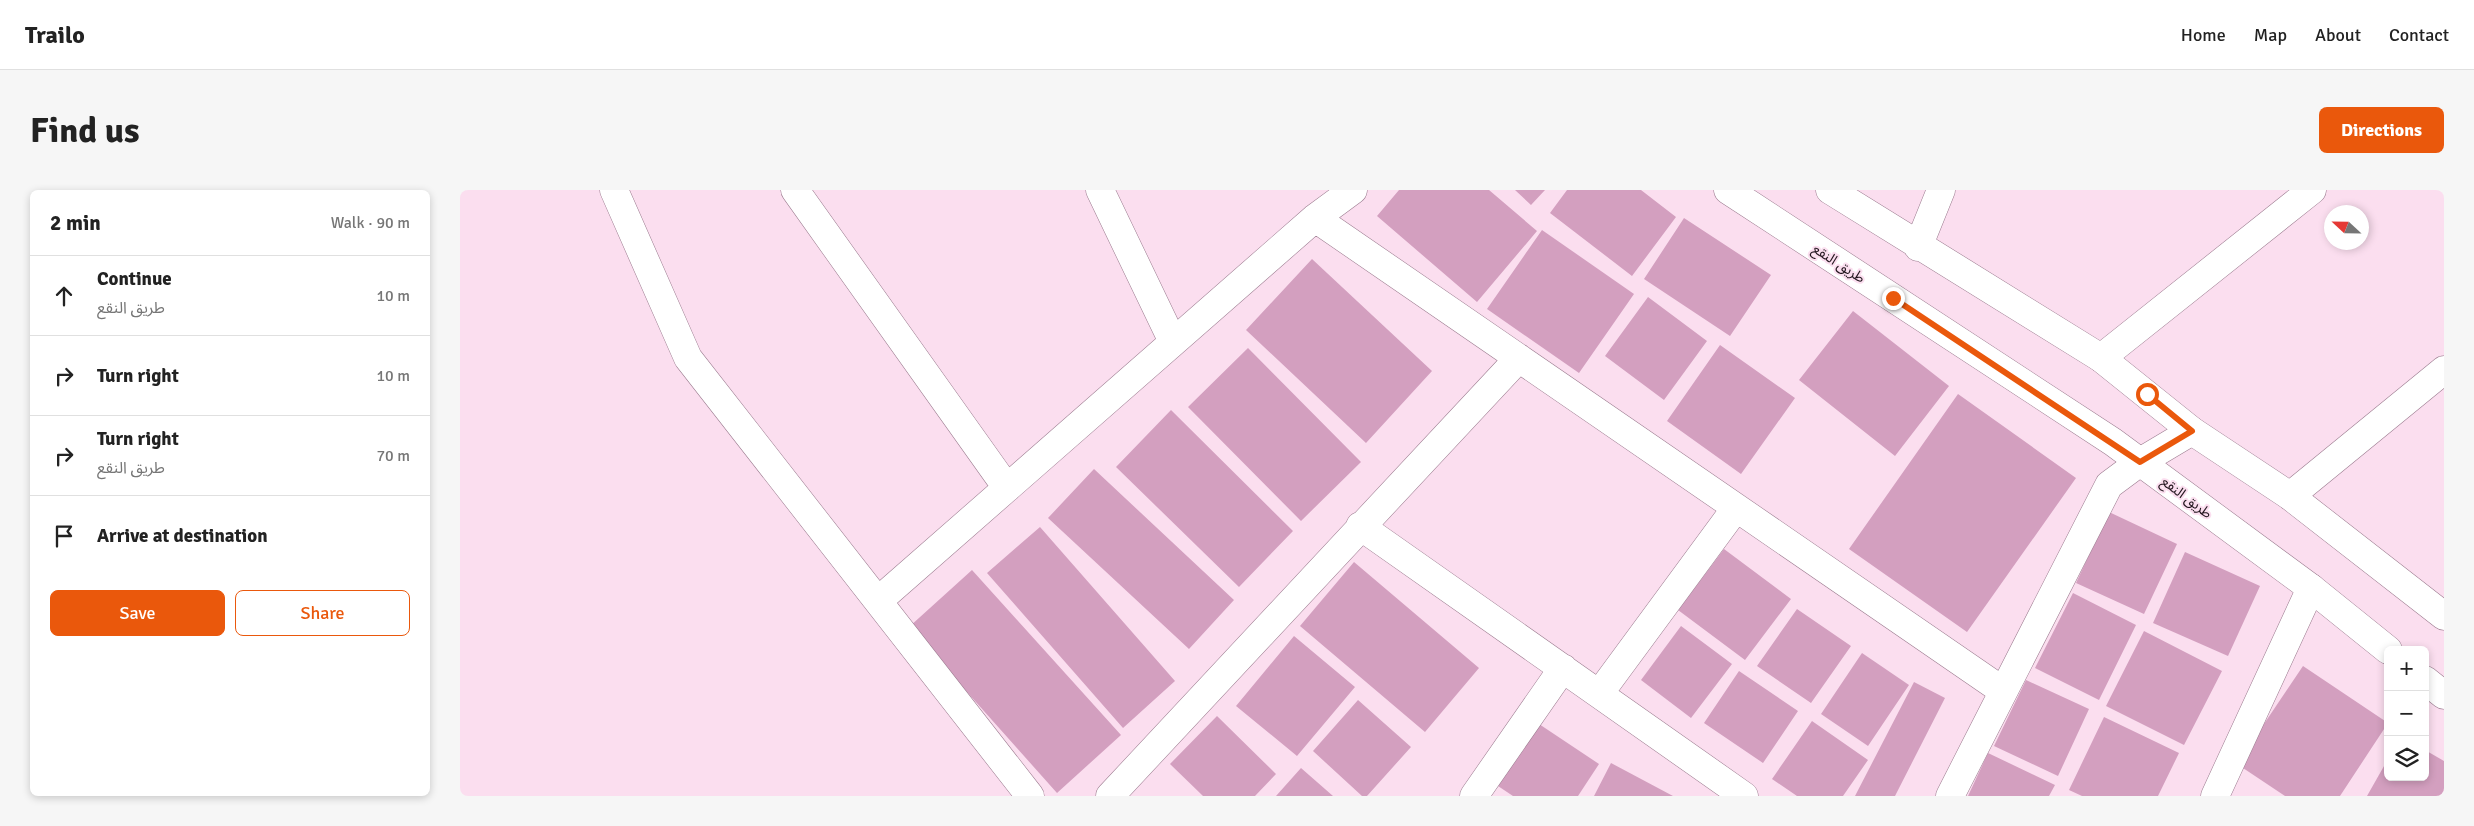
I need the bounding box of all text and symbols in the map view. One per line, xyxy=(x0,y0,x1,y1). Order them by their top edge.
text: Trailo xyxy=(25,20,85,50)
text: Home xyxy=(2181,24,2226,46)
text: Map xyxy=(2254,24,2287,46)
text: About xyxy=(2315,24,2361,46)
text: Contact xyxy=(2389,24,2449,46)
button: Directions xyxy=(2319,107,2444,153)
text: Find us xyxy=(30,109,140,152)
north arrow xyxy=(2324,205,2369,250)
text: 2 min xyxy=(50,210,101,236)
text: Walk · 90 m xyxy=(331,213,410,233)
street label: طريق النقع xyxy=(1808,240,1868,288)
text: Continue xyxy=(97,267,172,291)
icon: ahead xyxy=(50,282,78,310)
text: 10 m xyxy=(376,286,410,306)
route end xyxy=(1882,287,1905,310)
text: طريق النقع xyxy=(97,298,165,318)
icon: right xyxy=(50,362,78,390)
text: Turn right xyxy=(97,364,179,388)
text: 10 m xyxy=(376,366,410,386)
route start xyxy=(2136,383,2159,406)
text: Turn right xyxy=(97,427,179,451)
icon: right xyxy=(50,442,78,470)
text: 70 m xyxy=(376,446,410,466)
text: طريق النقع xyxy=(97,458,165,478)
street label: طريق النقع xyxy=(2157,473,2216,524)
icon: arrive xyxy=(50,522,78,550)
text: Arrive at destination xyxy=(97,524,268,548)
button: Save xyxy=(50,590,225,636)
button: Share xyxy=(235,590,410,636)
map controls xyxy=(2384,646,2429,781)
button: + xyxy=(2384,646,2429,691)
button: − xyxy=(2384,691,2429,736)
button: layers xyxy=(2384,736,2429,781)

